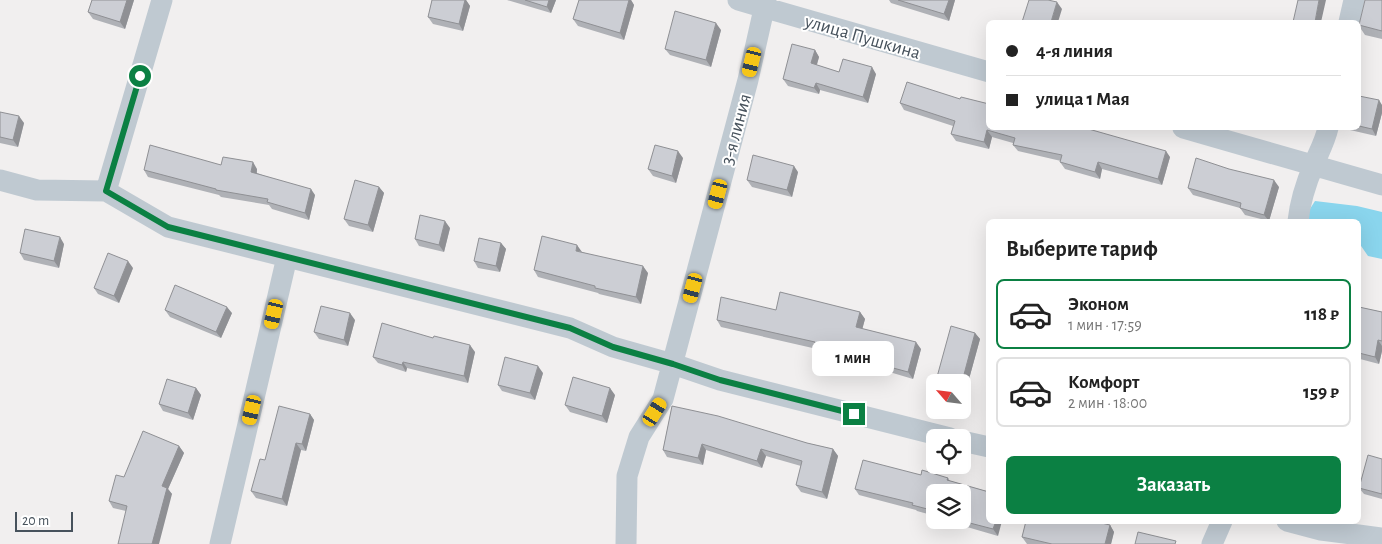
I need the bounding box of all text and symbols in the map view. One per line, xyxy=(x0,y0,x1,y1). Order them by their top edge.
street label: улица Пушкина xyxy=(802,12,923,63)
text: 4-я линия xyxy=(1036,42,1113,61)
car xyxy=(741,46,762,78)
route start xyxy=(129,65,151,87)
text: улица 1 Мая xyxy=(1036,90,1130,109)
street label: 3-я линия xyxy=(718,92,755,167)
car xyxy=(706,178,729,210)
text: Выберите тариф xyxy=(1006,238,1158,260)
car xyxy=(681,272,704,304)
icon: car xyxy=(1008,292,1053,337)
text: Эконом xyxy=(1068,295,1129,314)
car xyxy=(263,298,284,330)
text: 118 ₽ xyxy=(1304,305,1339,324)
text: 1 мин · 17:59 xyxy=(1068,317,1142,333)
callout: 1 мин xyxy=(813,342,895,376)
text: 1 мин xyxy=(835,350,871,366)
icon: car xyxy=(1008,370,1053,415)
text: Комфорт xyxy=(1068,373,1139,392)
north arrow xyxy=(926,374,971,419)
map controls xyxy=(926,374,971,529)
text: 159 ₽ xyxy=(1303,383,1339,402)
car xyxy=(241,394,262,426)
car xyxy=(640,395,669,429)
text: 2 мин · 18:00 xyxy=(1068,395,1147,411)
route end xyxy=(843,403,865,425)
button: locate xyxy=(926,429,971,474)
button: Заказать xyxy=(1006,456,1341,514)
button: layers xyxy=(926,484,971,529)
scale bar xyxy=(15,509,72,532)
text: 20 m xyxy=(22,514,49,528)

